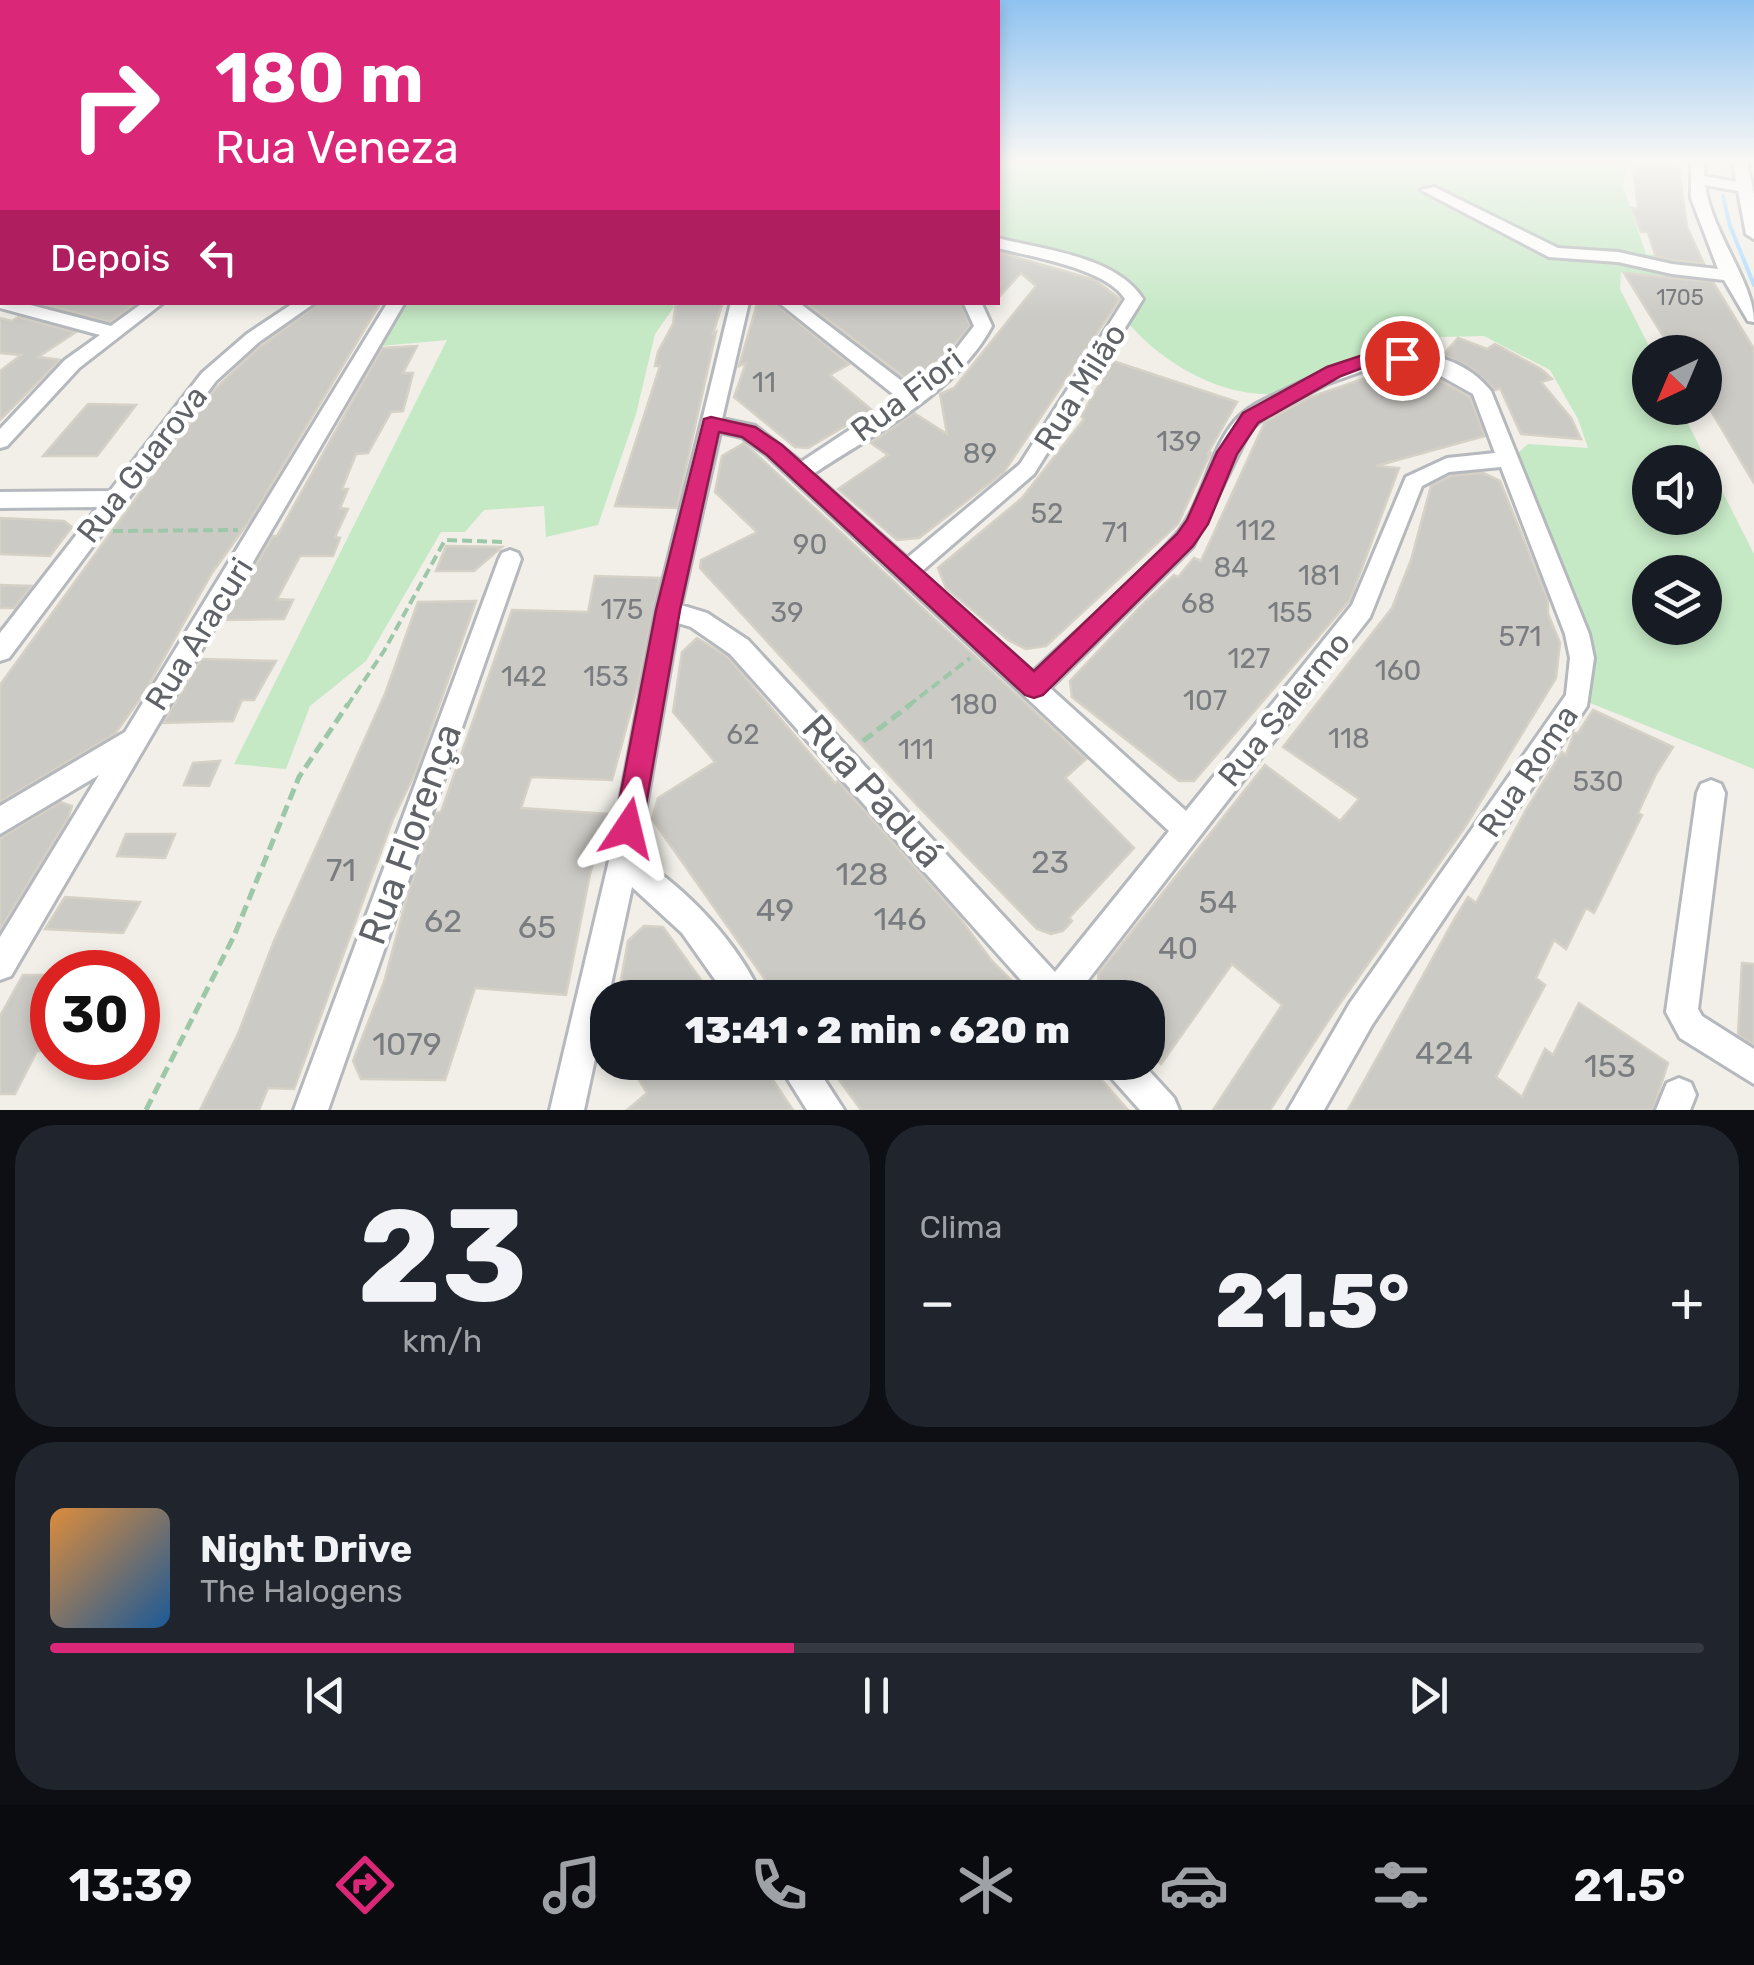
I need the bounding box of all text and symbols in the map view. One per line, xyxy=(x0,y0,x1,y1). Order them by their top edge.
text: 180 m xyxy=(215,37,424,120)
icon: right xyxy=(50,40,180,170)
text: Rua Veneza xyxy=(215,121,459,174)
icon: left xyxy=(191,230,246,285)
text: Depois xyxy=(50,235,171,281)
house number: 1705 xyxy=(1656,284,1704,311)
street label: Rua Milão xyxy=(1026,316,1134,458)
pin xyxy=(1360,316,1445,401)
icon: arrive xyxy=(1375,331,1430,386)
north arrow xyxy=(1632,335,1722,425)
map controls xyxy=(1632,335,1722,645)
street label: Rua Fiori xyxy=(843,341,971,449)
house number: 11 xyxy=(752,366,776,399)
street label: Rua Guarova xyxy=(69,378,215,550)
house number: 139 xyxy=(1156,425,1202,458)
house number: 89 xyxy=(963,437,997,470)
button: sound xyxy=(1632,445,1722,535)
house number: 52 xyxy=(1030,497,1064,530)
house number: 112 xyxy=(1236,514,1276,547)
house number: 71 xyxy=(1102,516,1128,549)
house number: 90 xyxy=(793,528,827,561)
street label: Rua Aracuri xyxy=(137,551,261,717)
house number: 84 xyxy=(1213,551,1249,584)
button: layers xyxy=(1632,555,1722,645)
house number: 181 xyxy=(1298,559,1340,592)
house number: 68 xyxy=(1181,587,1215,620)
house number: 175 xyxy=(601,593,643,626)
house number: 39 xyxy=(770,596,804,629)
house number: 155 xyxy=(1267,596,1313,629)
house number: 571 xyxy=(1499,620,1541,653)
street label: Rua Salermo xyxy=(1210,624,1358,794)
house number: 127 xyxy=(1228,642,1270,675)
house number: 160 xyxy=(1375,654,1421,687)
house number: 142 xyxy=(501,660,547,693)
house number: 153 xyxy=(583,660,629,693)
house number: 107 xyxy=(1183,684,1227,717)
house number: 180 xyxy=(950,688,998,721)
street label: Rua Roma xyxy=(1470,698,1586,844)
street label: Rua Paduá xyxy=(792,705,954,877)
street label: Rua Florença xyxy=(349,717,471,951)
house number: 62 xyxy=(726,718,760,751)
house number: 118 xyxy=(1328,722,1370,755)
house number: 111 xyxy=(898,733,934,766)
house number: 530 xyxy=(1572,765,1624,798)
position arrow xyxy=(576,776,680,880)
house number: 23 xyxy=(1031,843,1069,881)
house number: 71 xyxy=(326,851,356,889)
house number: 128 xyxy=(836,855,888,893)
house number: 54 xyxy=(1199,883,1237,921)
house number: 49 xyxy=(756,891,794,929)
house number: 146 xyxy=(874,900,926,938)
house number: 62 xyxy=(424,902,462,940)
house number: 65 xyxy=(518,908,556,946)
house number: 40 xyxy=(1158,929,1198,967)
speed limit sign: 30 xyxy=(30,950,160,1080)
text: 13:41 · 2 min · 620 m xyxy=(685,1007,1070,1053)
house number: 1079 xyxy=(372,1025,442,1063)
house number: 424 xyxy=(1415,1034,1473,1072)
house number: 153 xyxy=(1584,1047,1636,1085)
text: 23 xyxy=(357,1179,527,1334)
text: Clima xyxy=(920,1208,1002,1246)
text: 21.5° xyxy=(1215,1257,1410,1346)
text: − xyxy=(920,1270,955,1335)
text: + xyxy=(1670,1270,1704,1335)
text: km/h xyxy=(402,1322,482,1360)
text: Night Drive xyxy=(200,1526,412,1572)
text: The Halogens xyxy=(200,1572,403,1610)
icon: previous xyxy=(298,1668,353,1723)
icon: pause xyxy=(849,1668,904,1723)
icon: next xyxy=(1401,1668,1456,1723)
icon: directions xyxy=(330,1850,400,1920)
icon: music xyxy=(537,1850,607,1920)
icon: phone xyxy=(744,1850,814,1920)
icon: climate xyxy=(951,1850,1021,1920)
icon: car xyxy=(1159,1850,1229,1920)
icon: filters xyxy=(1366,1850,1436,1920)
text: 13:39 xyxy=(69,1859,192,1912)
text: 21.5° xyxy=(1573,1859,1685,1912)

